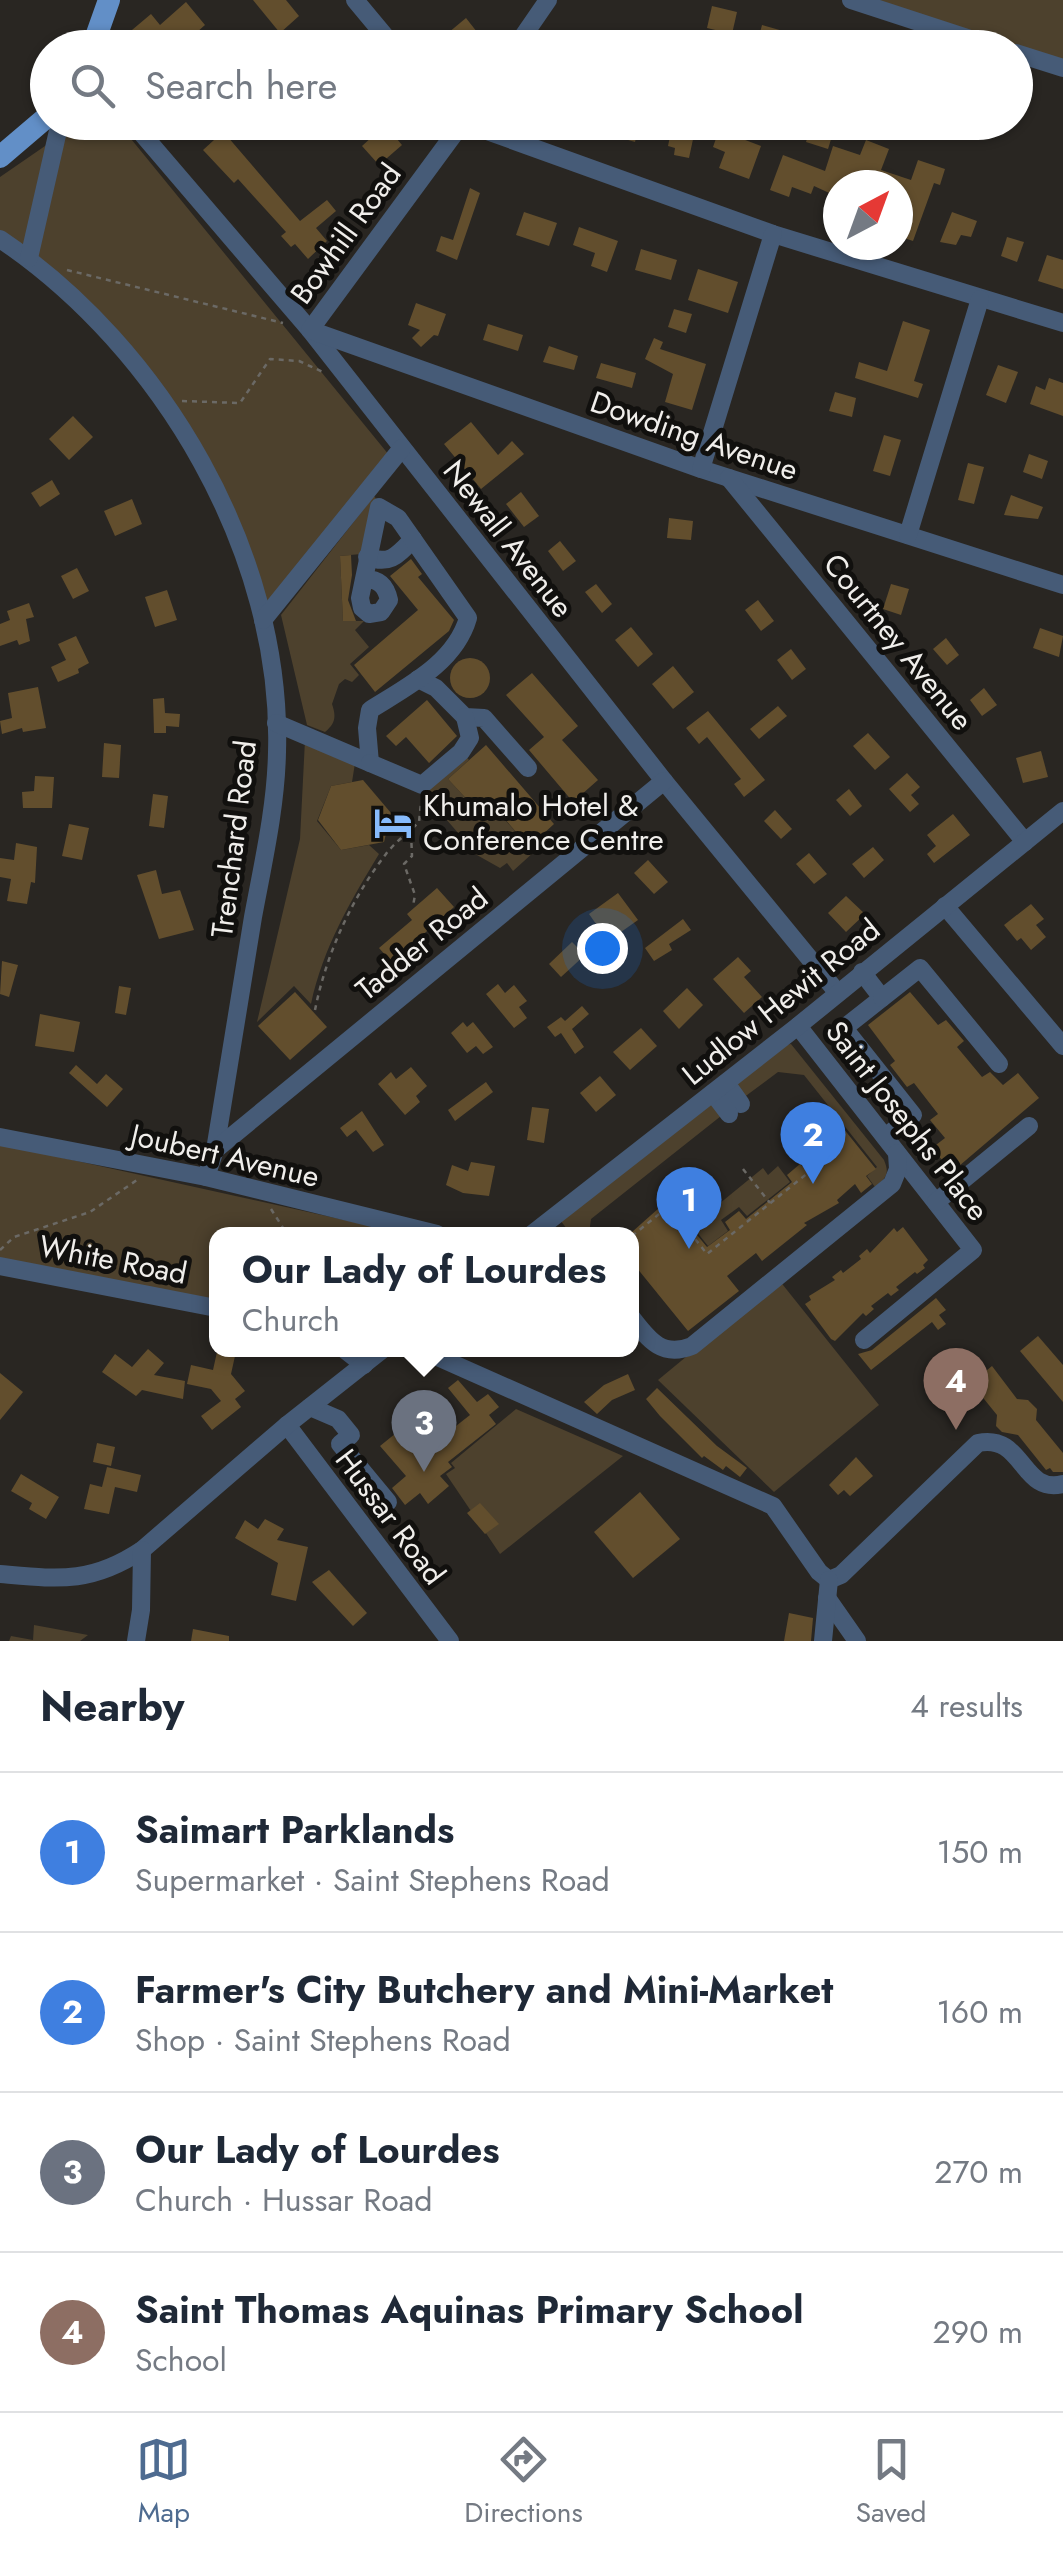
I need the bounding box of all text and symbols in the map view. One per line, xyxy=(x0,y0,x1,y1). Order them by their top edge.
search box xyxy=(30,30,1033,140)
icon: search xyxy=(65,58,120,113)
text: Search here xyxy=(145,58,337,113)
street label: Bowhill Road xyxy=(280,155,411,313)
north arrow xyxy=(823,170,913,260)
street label: Dowding Avenue xyxy=(585,380,804,491)
street label: Newall Avenue xyxy=(433,451,584,627)
street label: Courtney Avenue xyxy=(814,544,983,739)
street label: Trenchard Road xyxy=(200,738,267,940)
place label: Khumalo Hotel & Conference Centre xyxy=(423,784,664,861)
hotel icon: Khumalo Hotel & Conference Centre xyxy=(372,802,414,844)
street label: Tadder Road xyxy=(346,877,497,1010)
street label: Ludlow Hewit Road xyxy=(673,908,889,1095)
your location xyxy=(577,923,628,974)
street label: Saint Josephs Place xyxy=(816,1012,999,1230)
pin: 2 xyxy=(780,1102,846,1184)
street label: Joubert Avenue xyxy=(123,1112,323,1198)
pin: 1 xyxy=(656,1166,722,1249)
street label: White Road xyxy=(36,1224,191,1295)
popup xyxy=(209,1227,639,1357)
text: Our Lady of Lourdes xyxy=(242,1242,606,1297)
text: Church xyxy=(242,1297,340,1343)
pin: 4 xyxy=(924,1348,988,1430)
pin: 3 xyxy=(392,1390,456,1472)
street label: Hussar Road xyxy=(325,1440,456,1593)
text: Nearby xyxy=(40,1676,184,1737)
text: 4 results xyxy=(910,1683,1023,1729)
text: Saimart Parklands xyxy=(135,1802,454,1857)
text: 1 xyxy=(64,1829,81,1875)
text: 150 m xyxy=(937,1829,1023,1875)
text: Supermarket · Saint Stephens Road xyxy=(135,1857,610,1903)
text: Farmer's City Butchery and Mini-Market xyxy=(135,1962,833,2017)
text: 2 xyxy=(62,1989,83,2035)
text: 160 m xyxy=(936,1989,1023,2035)
text: Shop · Saint Stephens Road xyxy=(135,2017,511,2063)
text: Our Lady of Lourdes xyxy=(135,2122,500,2177)
text: 3 xyxy=(63,2149,82,2195)
text: 270 m xyxy=(934,2149,1023,2195)
text: Church · Hussar Road xyxy=(135,2177,432,2223)
text: Saint Thomas Aquinas Primary School xyxy=(135,2282,803,2337)
text: 4 xyxy=(61,2309,84,2355)
text: 290 m xyxy=(933,2309,1023,2355)
text: School xyxy=(135,2337,227,2383)
tab: Map xyxy=(136,2432,191,2533)
tab: Directions xyxy=(464,2432,583,2533)
tab: Saved xyxy=(856,2432,927,2533)

